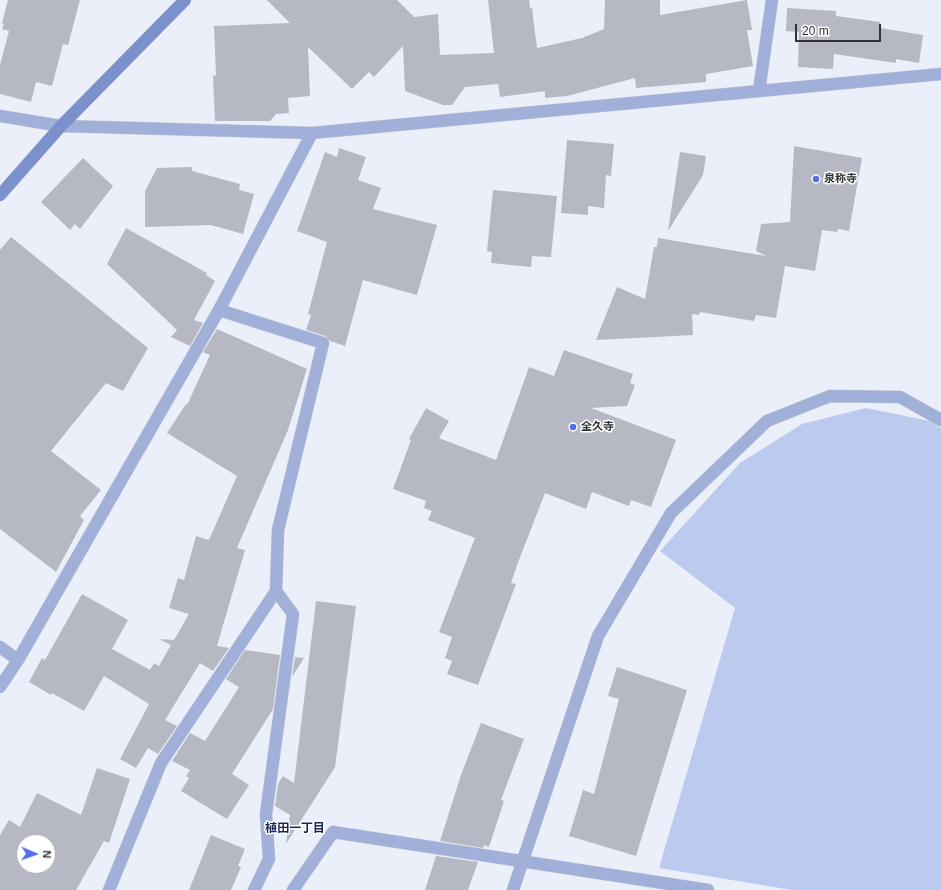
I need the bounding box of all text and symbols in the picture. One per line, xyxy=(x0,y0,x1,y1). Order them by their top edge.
scale bar xyxy=(797,16,883,42)
text: 20 m xyxy=(802,24,829,38)
place label: 泉称寺 xyxy=(824,172,857,186)
marker: 泉称寺 xyxy=(811,174,821,184)
place label: 全久寺 xyxy=(581,420,614,434)
marker: 全久寺 xyxy=(568,422,578,432)
district label: 植田一丁目 xyxy=(265,822,325,836)
north arrow xyxy=(16,834,56,874)
text: N xyxy=(41,850,53,859)

